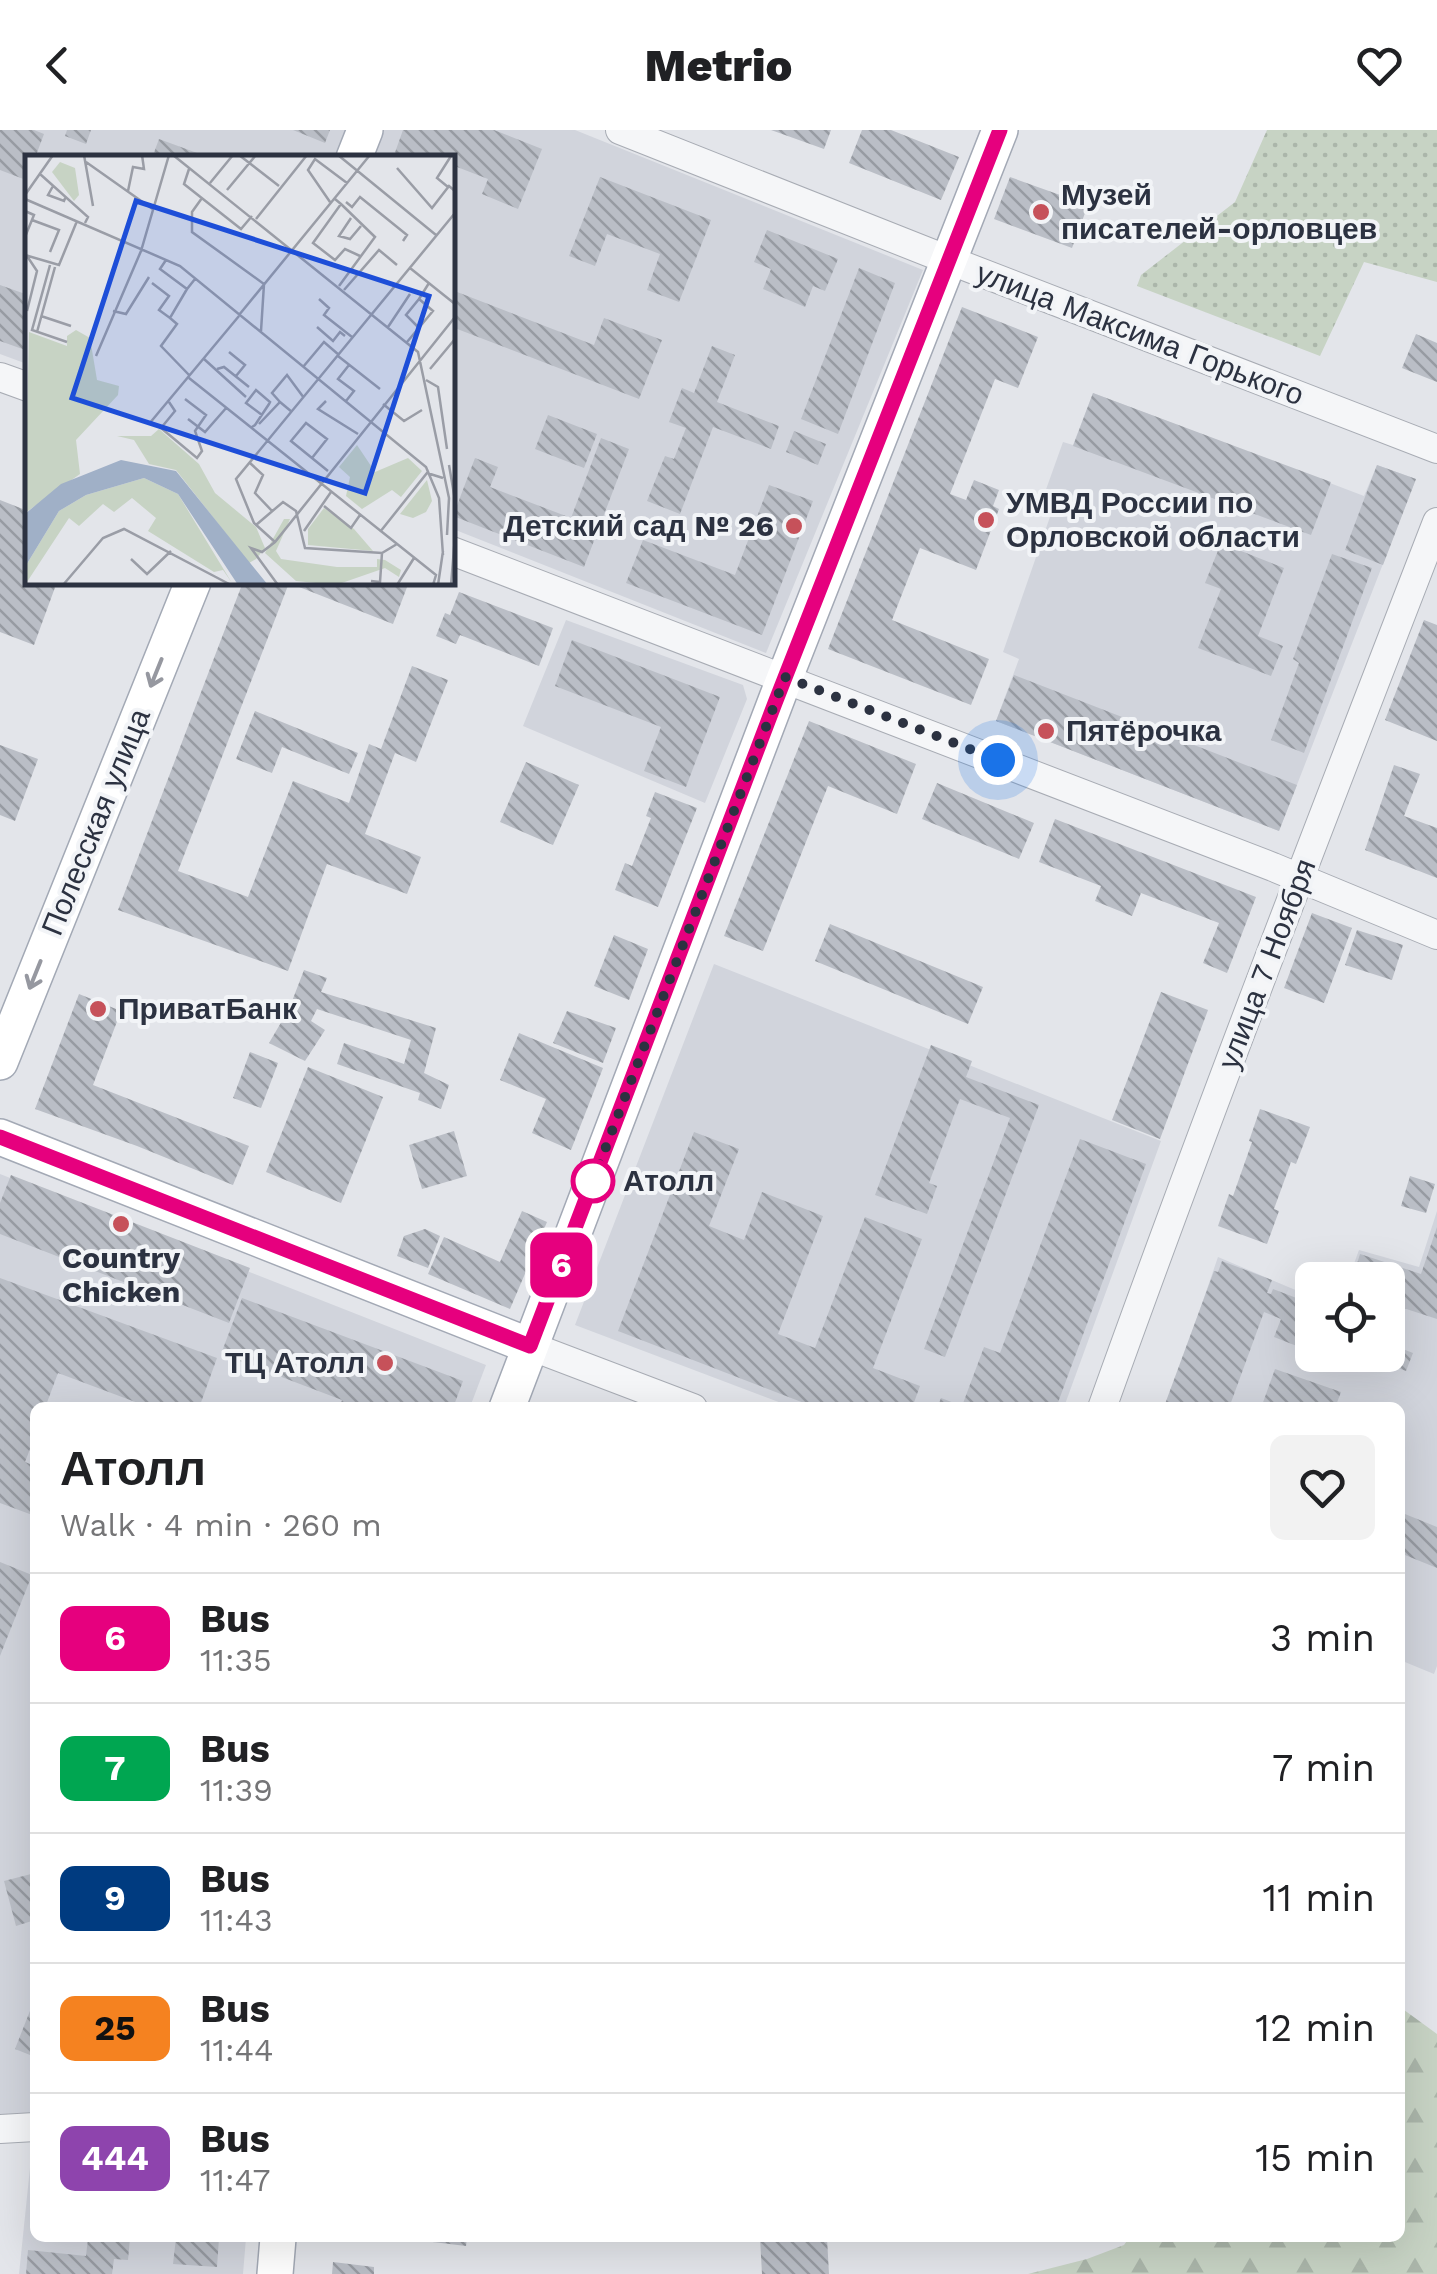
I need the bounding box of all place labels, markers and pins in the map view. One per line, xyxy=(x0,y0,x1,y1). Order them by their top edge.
place label: Музей писателей-орловцев xyxy=(1061,177,1377,246)
marker: Музей писателей-орловцев xyxy=(1030,201,1052,223)
place label: УМВД России по Орловской области xyxy=(1006,485,1300,554)
place label: Детский сад № 26 xyxy=(503,508,774,543)
marker: УМВД России по Орловской области xyxy=(975,509,997,531)
marker: Детский сад № 26 xyxy=(783,515,805,537)
place label: Пятёрочка xyxy=(1066,713,1222,748)
marker: Пятёрочка xyxy=(1035,720,1057,742)
place label: ПриватБанк xyxy=(118,991,298,1026)
marker: ПриватБанк xyxy=(87,998,109,1020)
marker: Атолл xyxy=(572,1160,614,1202)
place label: Атолл xyxy=(623,1163,714,1198)
marker: Country Chicken xyxy=(110,1213,132,1235)
place label: Country Chicken xyxy=(62,1240,180,1309)
place label: ТЦ Атолл xyxy=(225,1345,365,1380)
marker: ТЦ Атолл xyxy=(374,1352,396,1374)

